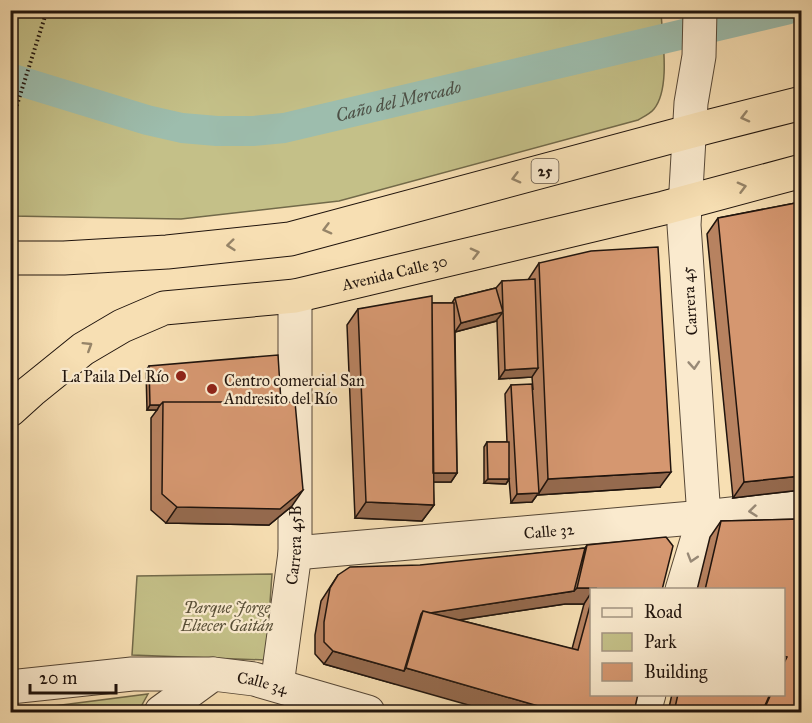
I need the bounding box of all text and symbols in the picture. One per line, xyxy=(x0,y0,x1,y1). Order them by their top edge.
water label: Caño del Mercado xyxy=(333,76,464,127)
one-way arrow xyxy=(740,110,750,123)
road number: 25 xyxy=(532,159,558,183)
one-way arrow xyxy=(511,171,521,184)
one-way arrow xyxy=(736,182,747,194)
one-way arrow xyxy=(323,222,333,234)
one-way arrow xyxy=(227,238,236,251)
one-way arrow xyxy=(469,248,479,261)
street label: Avenida Calle 30 xyxy=(339,251,449,295)
street label: Carrera 45 xyxy=(678,265,701,336)
one-way arrow xyxy=(82,342,92,354)
one-way arrow xyxy=(687,361,700,370)
place label: La Paila Del Río xyxy=(62,367,169,386)
marker: La Paila Del Río xyxy=(174,369,188,383)
place label: Centro comercial San Andresito del Río xyxy=(223,371,365,408)
marker: Centro comercial San Andresito del Río xyxy=(205,382,219,396)
one-way arrow xyxy=(748,505,757,517)
street label: Carrera 45B xyxy=(282,506,305,586)
street label: Calle 32 xyxy=(523,519,575,543)
one-way arrow xyxy=(687,552,699,563)
legend xyxy=(590,588,785,696)
park label: Parque Jorge Eliecer Gaitán xyxy=(180,598,274,635)
text: Road xyxy=(644,601,682,623)
text: Park xyxy=(644,631,677,653)
scale bar xyxy=(30,657,116,695)
text: Building xyxy=(644,661,708,684)
text: 20 m xyxy=(39,667,77,689)
street label: Calle 34 xyxy=(236,668,291,699)

